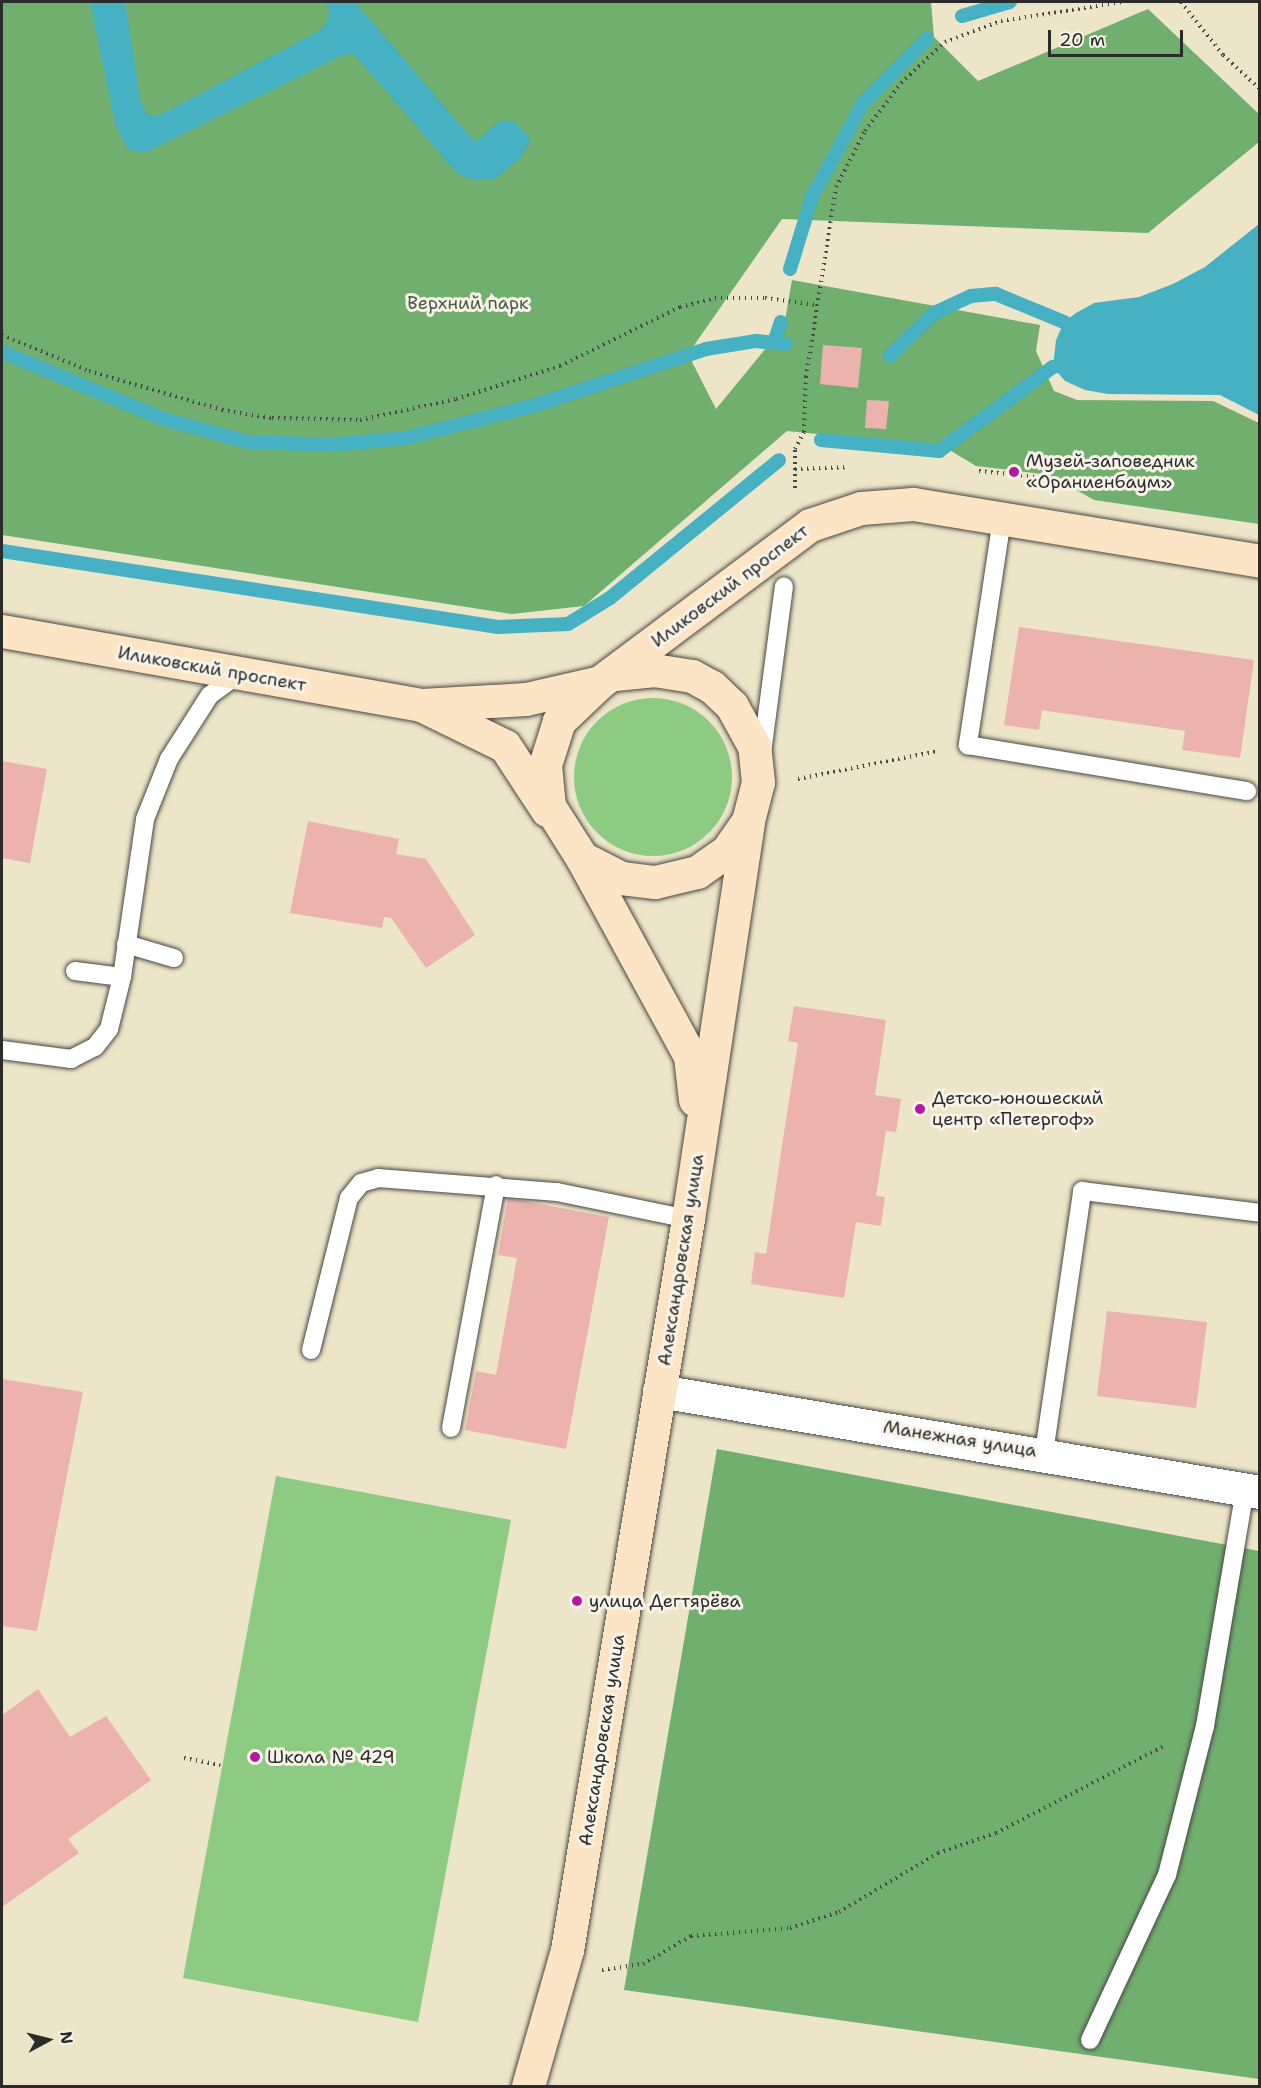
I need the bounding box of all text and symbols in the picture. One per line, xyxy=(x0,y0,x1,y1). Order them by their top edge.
scale bar xyxy=(1051,18,1186,56)
text: 20 m xyxy=(1059,28,1105,52)
park label: Верхний парк xyxy=(407,292,529,314)
place label: Музей-заповедник «Ораниенбаум» xyxy=(1026,451,1195,494)
marker: Музей-заповедник «Ораниенбаум» xyxy=(1007,465,1021,479)
street label: Иликовский проспект xyxy=(647,520,813,652)
street label: Иликовский проспект xyxy=(116,642,308,696)
place label: Детско-юношеский центр «Петергоф» xyxy=(932,1088,1103,1130)
marker: Детско-юношеский центр «Петергоф» xyxy=(913,1102,927,1116)
street label: Александровская улица xyxy=(654,1153,708,1367)
street label: Манежная улица xyxy=(882,1416,1038,1462)
place label: улица Дегтярёва xyxy=(589,1590,741,1612)
marker: улица Дегтярёва xyxy=(570,1594,584,1608)
street label: Александровская улица xyxy=(575,1633,629,1847)
place label: Школа № 429 xyxy=(267,1746,395,1768)
marker: Школа № 429 xyxy=(248,1750,262,1764)
north arrow xyxy=(18,2010,78,2070)
text: N xyxy=(55,2030,78,2045)

